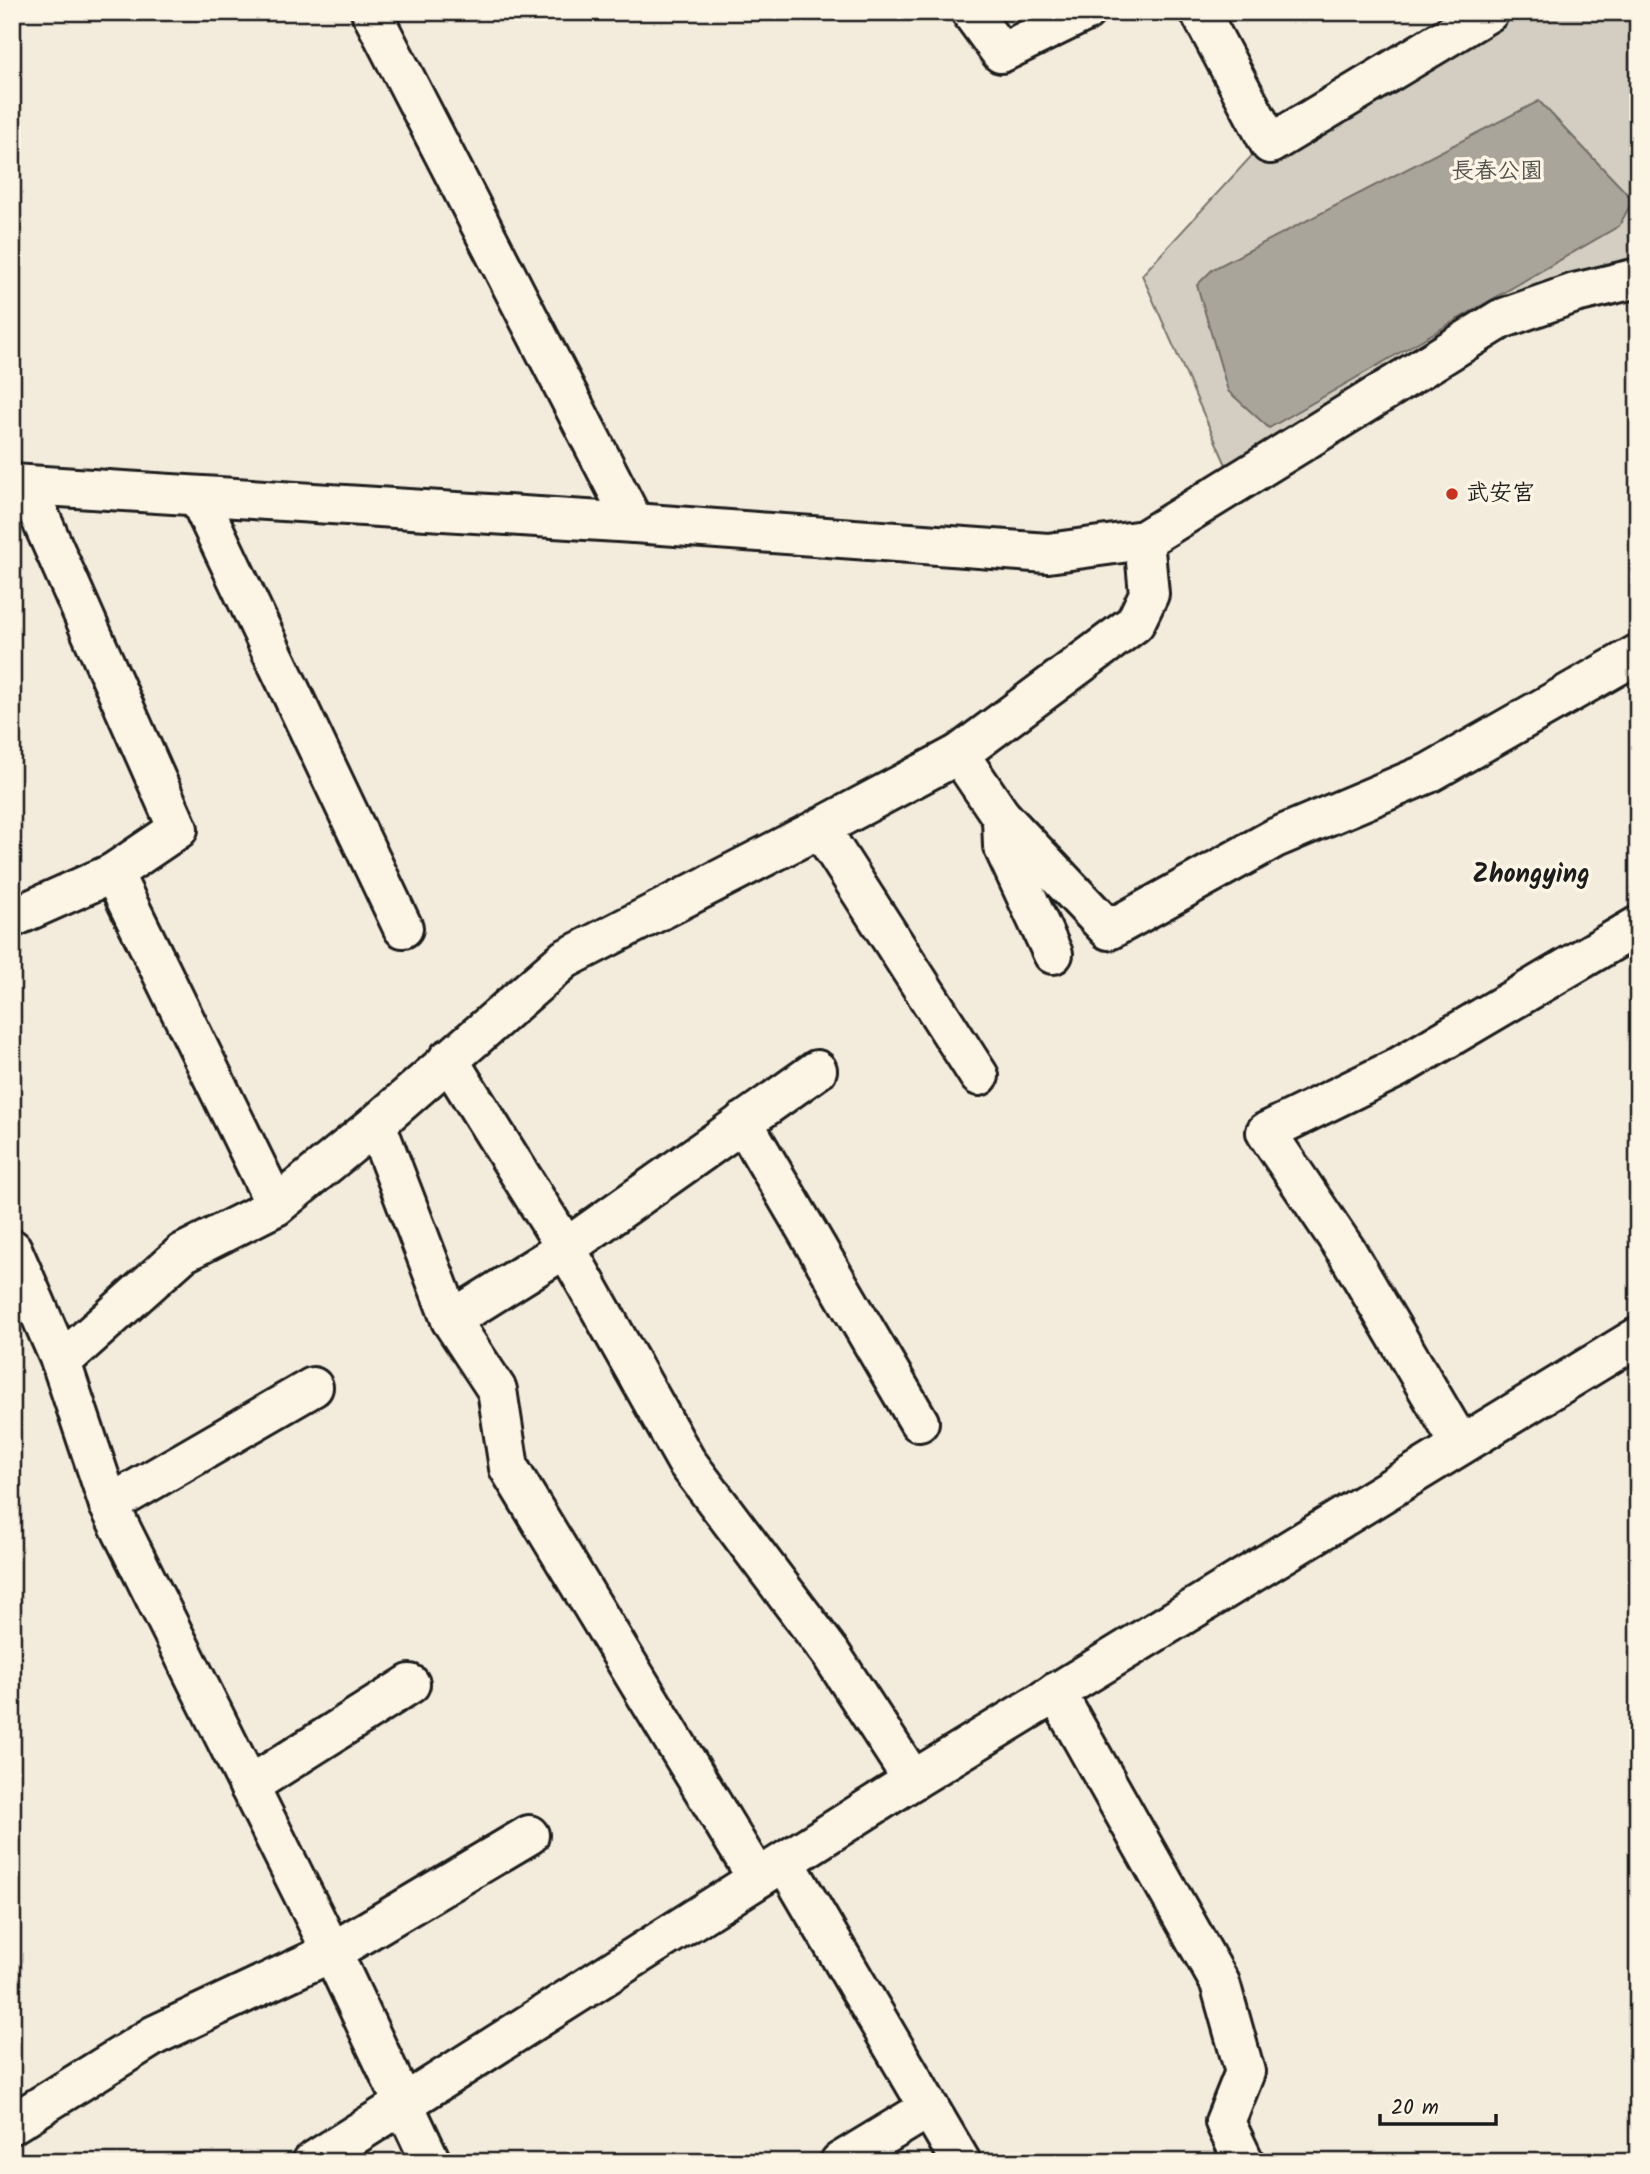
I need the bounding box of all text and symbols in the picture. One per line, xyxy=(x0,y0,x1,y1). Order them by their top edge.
park label: 長春公園 xyxy=(1451,154,1543,190)
place label: 武安宮 xyxy=(1466,476,1535,512)
marker: 武安宮 xyxy=(1444,486,1460,502)
district label: Zhongying xyxy=(1472,854,1590,896)
scale bar xyxy=(1380,2083,1496,2127)
text: 20 m xyxy=(1391,2092,1439,2125)

